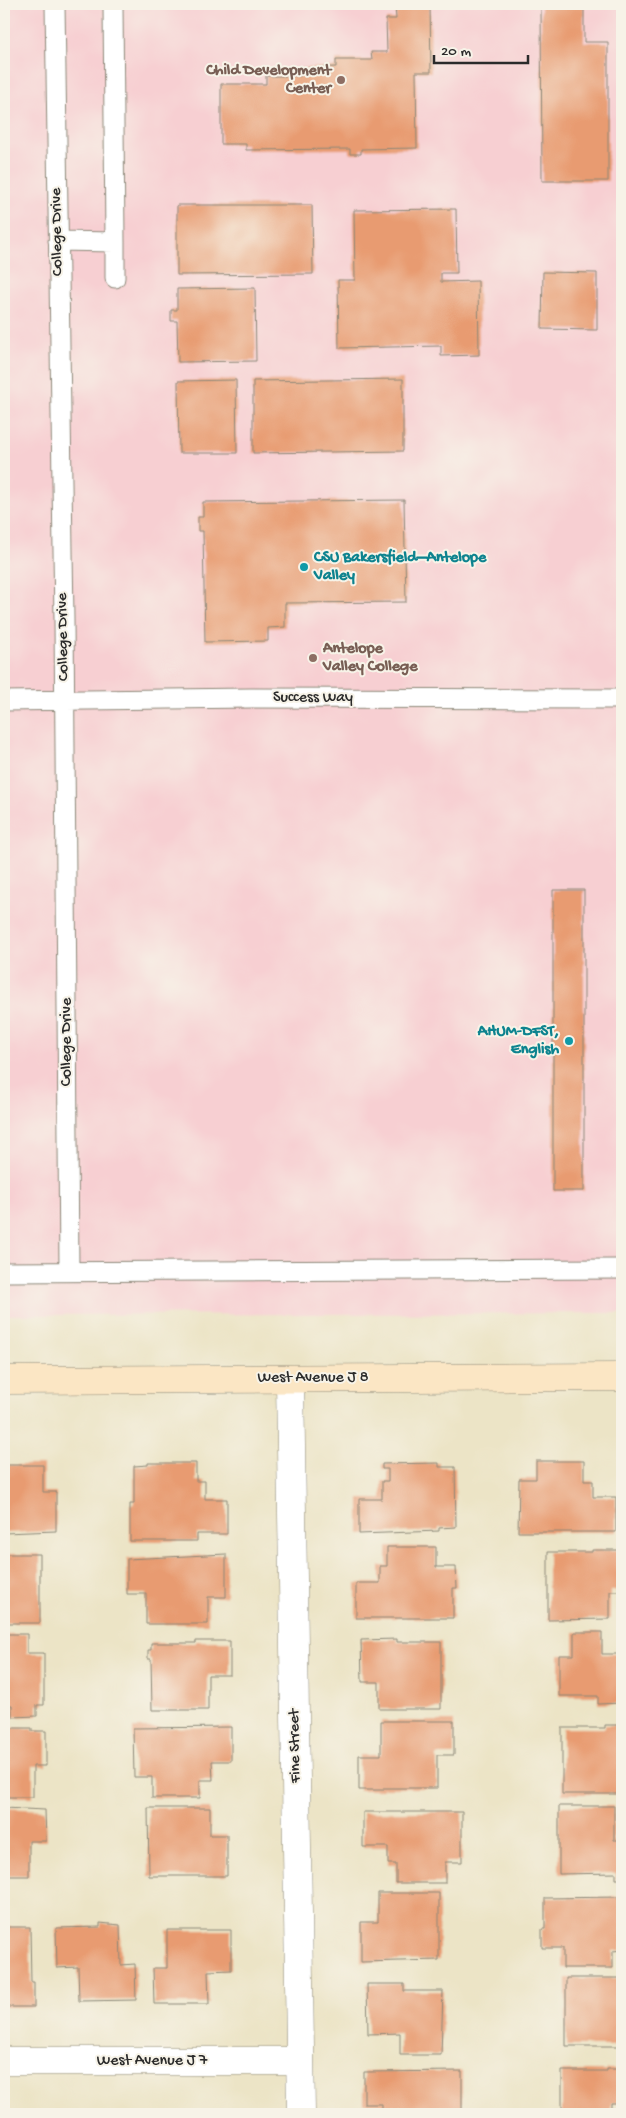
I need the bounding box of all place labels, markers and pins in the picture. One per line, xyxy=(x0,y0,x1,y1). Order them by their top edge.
place label: Child Development Center xyxy=(205,62,333,99)
marker: Child Development Center xyxy=(335,74,347,86)
place label: CSU Bakersfield–Antelope Valley xyxy=(313,548,487,586)
marker: CSU Bakersfield–Antelope Valley xyxy=(298,561,310,573)
place label: Antelope Valley College xyxy=(322,640,418,677)
marker: Antelope Valley College xyxy=(307,652,319,664)
place label: AHUM-DFST, English xyxy=(477,1023,559,1060)
marker: AHUM-DFST, English xyxy=(563,1035,575,1047)

